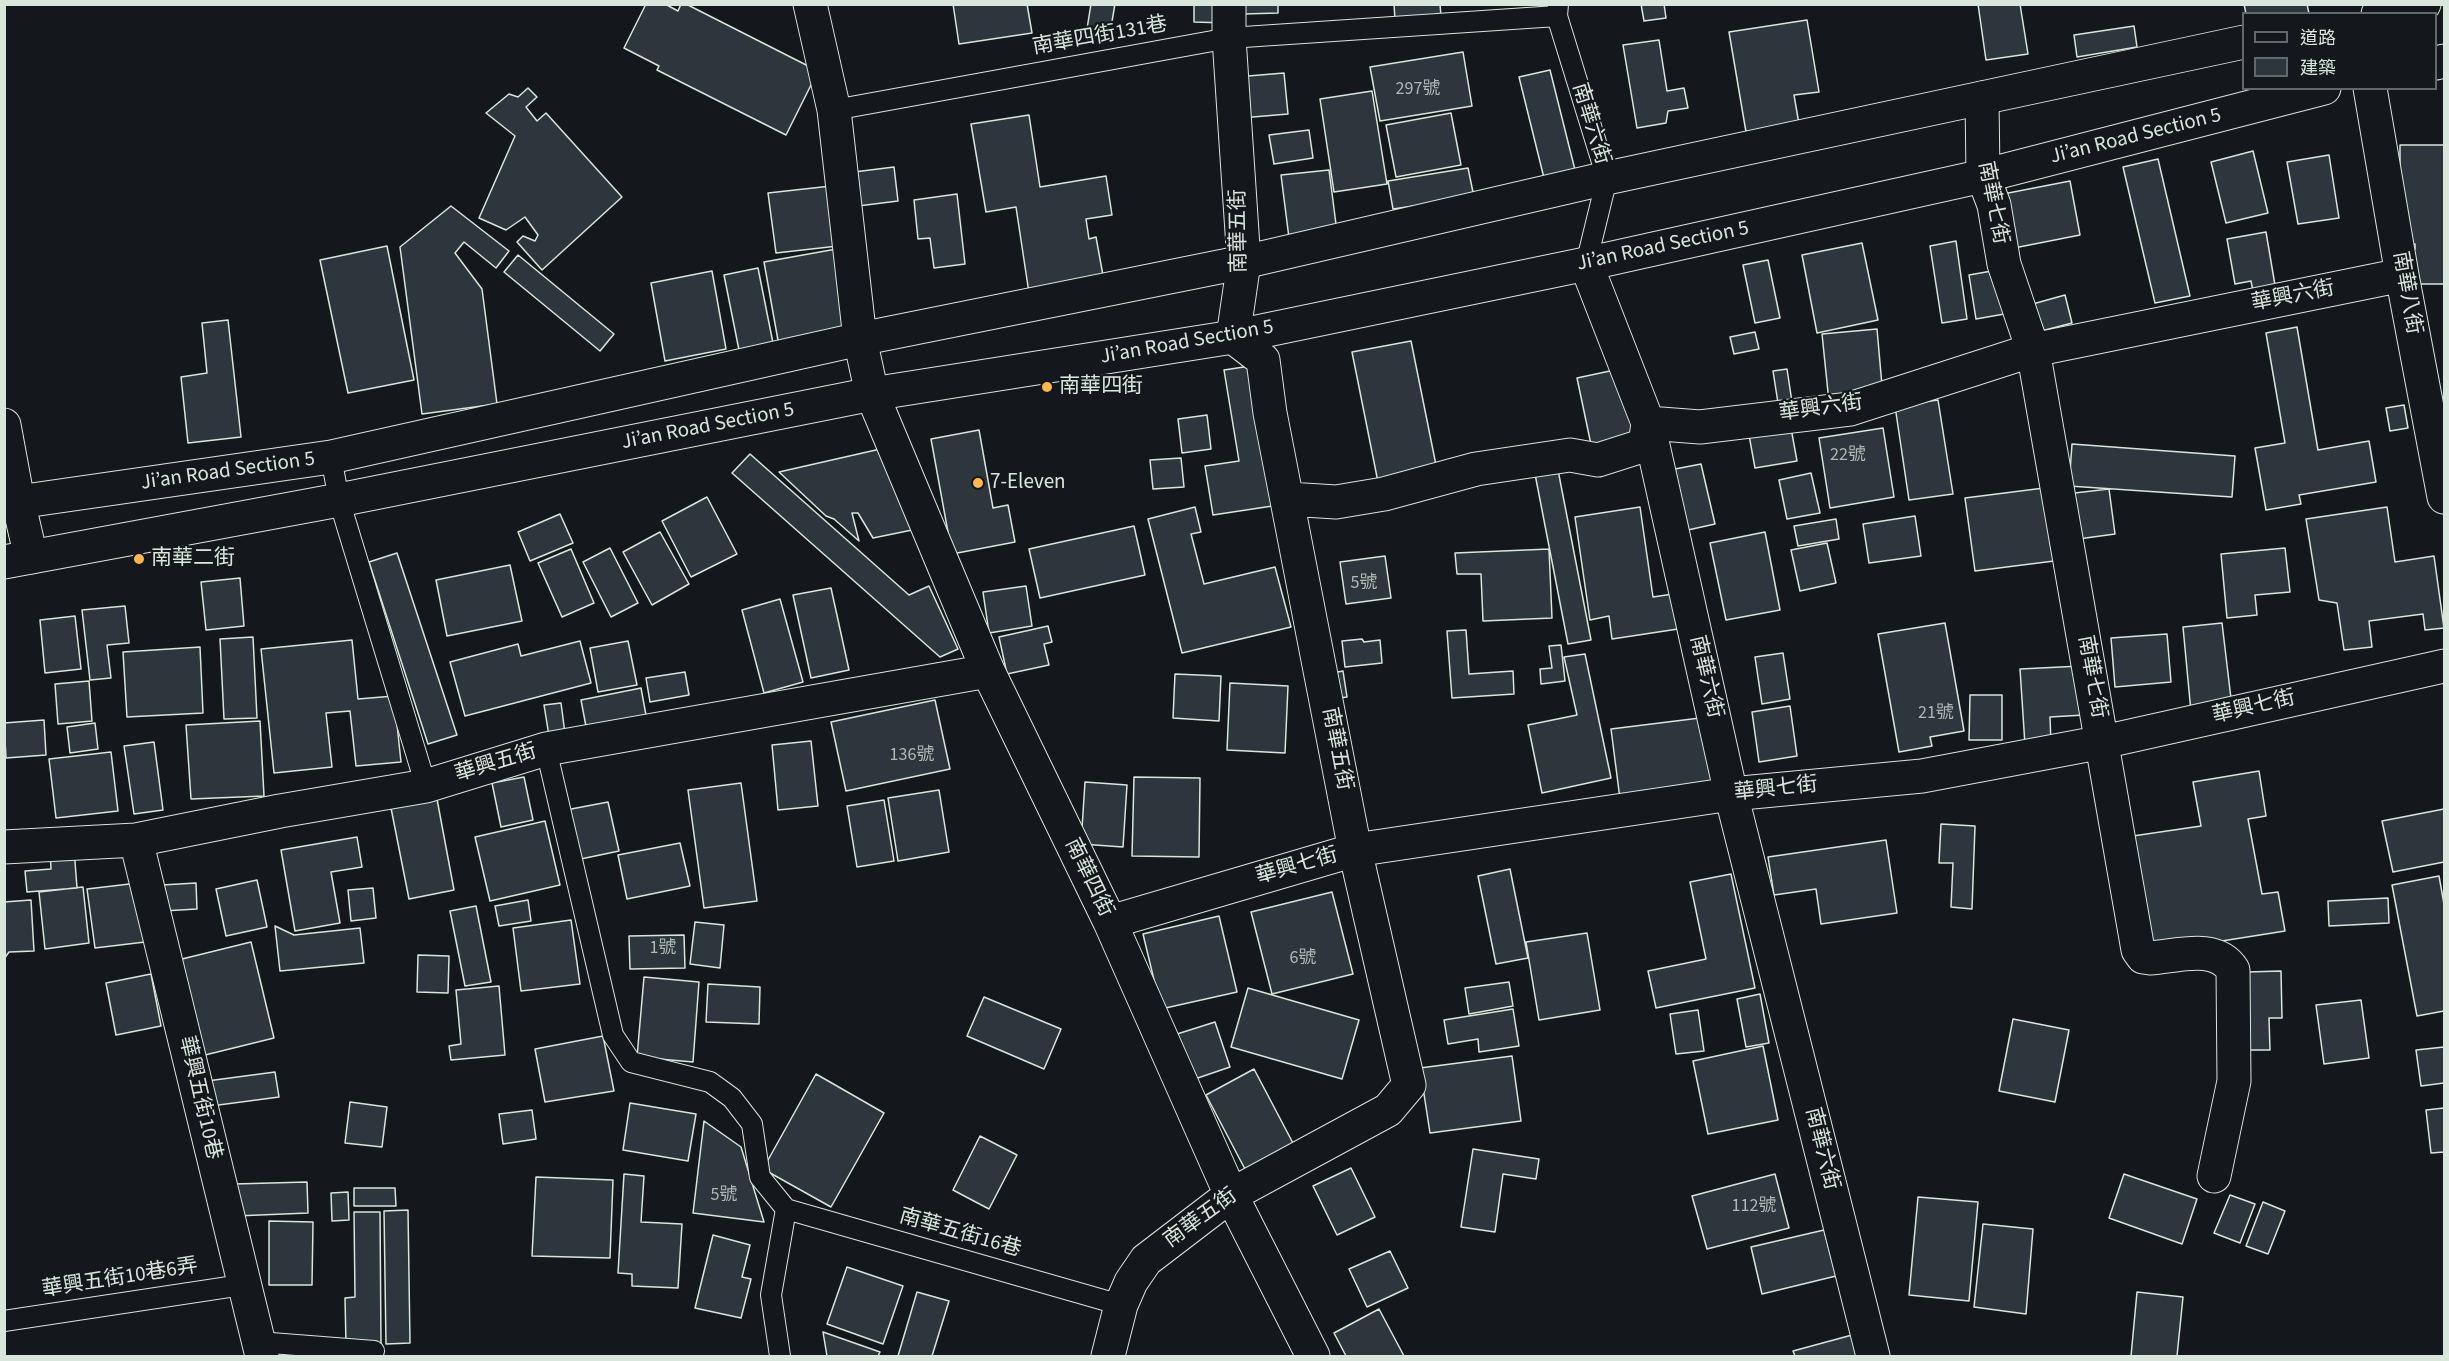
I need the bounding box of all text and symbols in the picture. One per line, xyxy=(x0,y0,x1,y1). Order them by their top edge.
legend xyxy=(2242,12,2437,90)
street label: 南華四街131巷 xyxy=(1031,13,1169,61)
text: 道路 xyxy=(2300,26,2336,51)
text: 建築 xyxy=(2300,56,2336,81)
house number: 297號 xyxy=(1396,79,1440,101)
street label: 南華六街 xyxy=(1566,80,1614,168)
street label: Ji’an Road Section 5 xyxy=(2048,104,2224,170)
street label: 南華七街 xyxy=(1972,159,2012,247)
street label: 南華五街 xyxy=(1227,189,1253,273)
street label: Ji’an Road Section 5 xyxy=(1575,216,1751,278)
street label: 南華八街 xyxy=(2386,249,2426,337)
street label: 華興六街 xyxy=(2249,277,2337,317)
street label: Ji’an Road Section 5 xyxy=(1098,315,1276,371)
place label: 南華四街 xyxy=(1059,374,1143,400)
marker: 南華四街 xyxy=(1040,380,1054,394)
street label: 華興六街 xyxy=(1778,391,1864,427)
street label: Ji’an Road Section 5 xyxy=(620,398,796,456)
house number: 22號 xyxy=(1830,445,1866,467)
street label: Ji’an Road Section 5 xyxy=(139,447,317,497)
place label: 7-Eleven xyxy=(990,470,1066,496)
marker: 7-Eleven xyxy=(971,476,985,490)
place label: 南華二街 xyxy=(151,546,235,572)
marker: 南華二街 xyxy=(132,552,146,566)
house number: 5號 xyxy=(1351,573,1377,595)
street label: 南華六街 xyxy=(1683,633,1727,721)
street label: 南華七街 xyxy=(2071,633,2111,721)
street label: 華興七街 xyxy=(2210,686,2298,730)
house number: 21號 xyxy=(1918,703,1954,725)
street label: 南華五街 xyxy=(1316,705,1356,793)
street label: 華興五街 xyxy=(452,740,540,788)
house number: 136號 xyxy=(890,745,934,767)
street label: 華興七街 xyxy=(1733,773,1819,807)
street label: 南華四街 xyxy=(1058,835,1118,921)
street label: 華興七街 xyxy=(1253,843,1341,891)
house number: 1號 xyxy=(650,938,676,960)
house number: 6號 xyxy=(1290,948,1316,970)
street label: 華興五街10巷 xyxy=(173,1034,225,1162)
street label: 南華六街 xyxy=(1799,1105,1843,1193)
street label: 南華五街 xyxy=(1160,1184,1242,1254)
house number: 5號 xyxy=(711,1185,737,1207)
house number: 112號 xyxy=(1732,1196,1776,1218)
street label: 南華五街16巷 xyxy=(896,1205,1024,1263)
street label: 華興五街10巷6弄 xyxy=(40,1254,200,1304)

